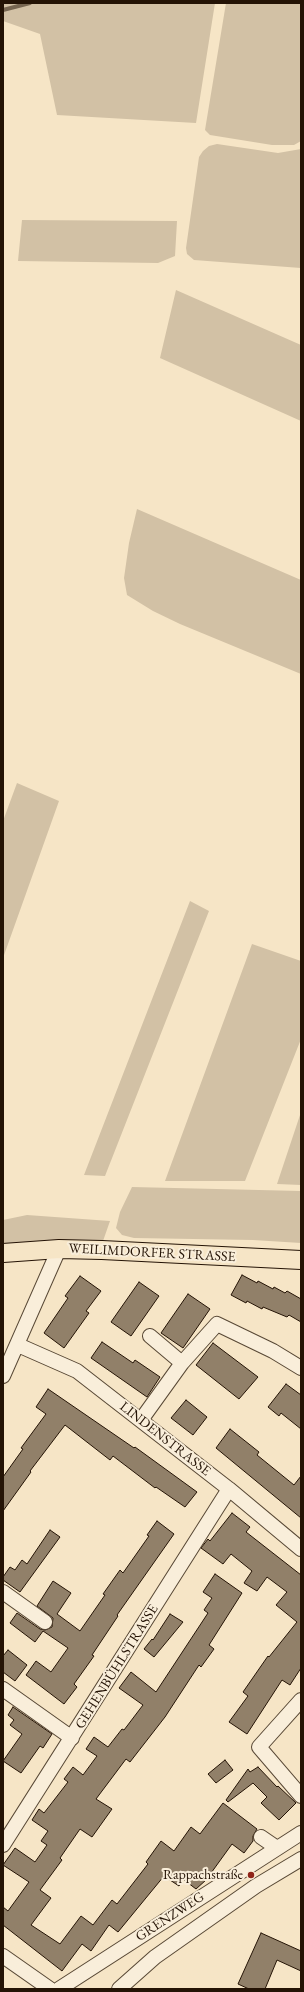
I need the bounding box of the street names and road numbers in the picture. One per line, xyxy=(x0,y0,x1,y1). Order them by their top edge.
street label: WEILIMDORFER STRASSE xyxy=(68,1240,236,1266)
street label: LINDENSTRASSE xyxy=(116,1398,214,1480)
street label: GEHENBÜHLSTRASSE xyxy=(72,1602,162,1732)
street label: GRENZWEG xyxy=(132,1889,208,1945)

